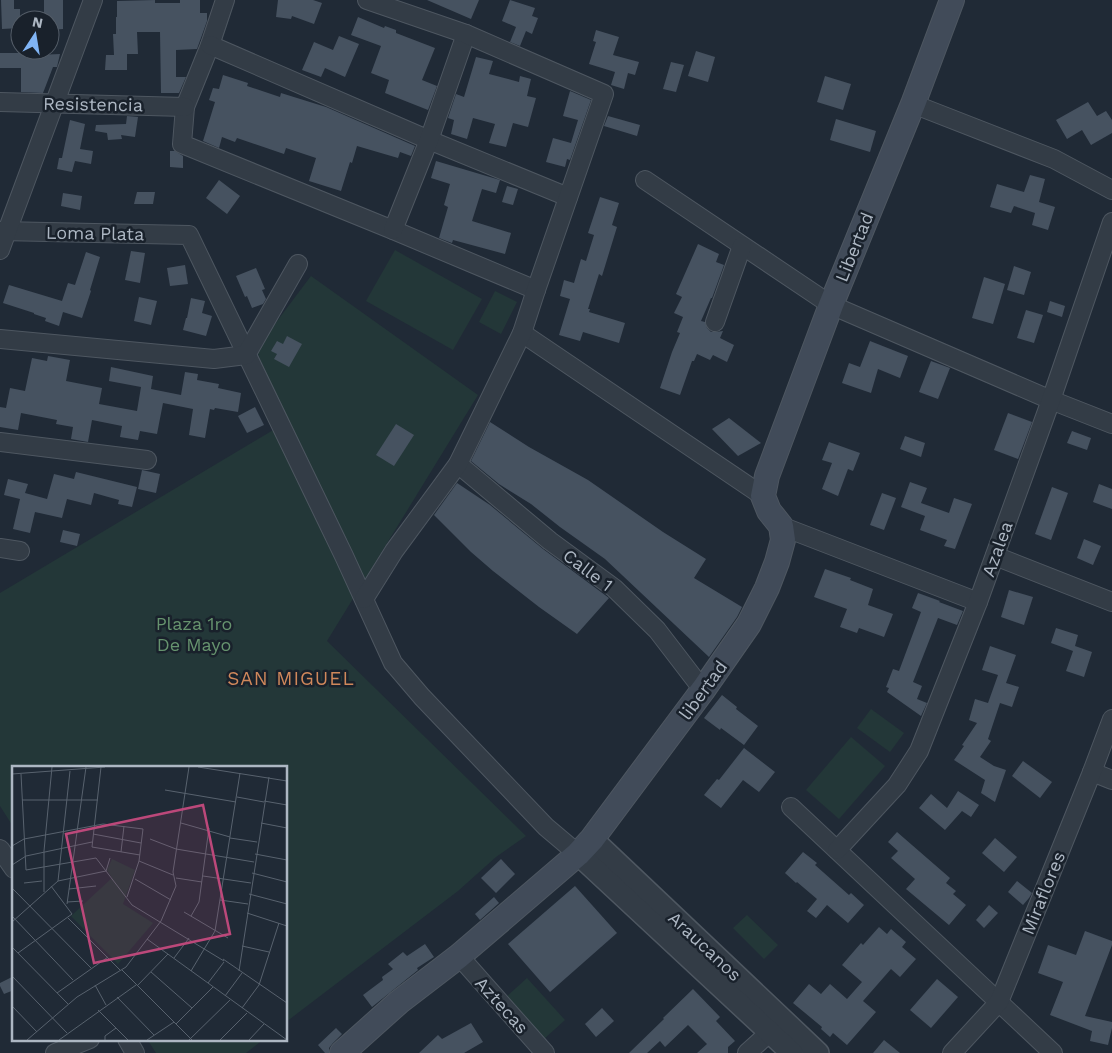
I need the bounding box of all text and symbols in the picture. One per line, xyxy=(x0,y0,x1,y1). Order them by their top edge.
north arrow xyxy=(10,10,60,60)
text: N xyxy=(31,13,44,31)
street label: Resistencia xyxy=(43,93,143,115)
street label: Libertad xyxy=(831,209,877,285)
street label: Loma Plata xyxy=(46,222,144,244)
street label: Azalea xyxy=(977,518,1017,580)
street label: Calle 1 xyxy=(559,545,617,595)
park label: Plaza 1ro De Mayo xyxy=(156,613,232,655)
street label: libertad xyxy=(675,656,731,724)
district label: SAN MIGUEL xyxy=(227,667,355,690)
inset map xyxy=(12,766,288,1040)
street label: Miraflores xyxy=(1017,848,1069,938)
street label: Araucanos xyxy=(664,907,746,985)
street label: Aztecas xyxy=(471,972,533,1038)

